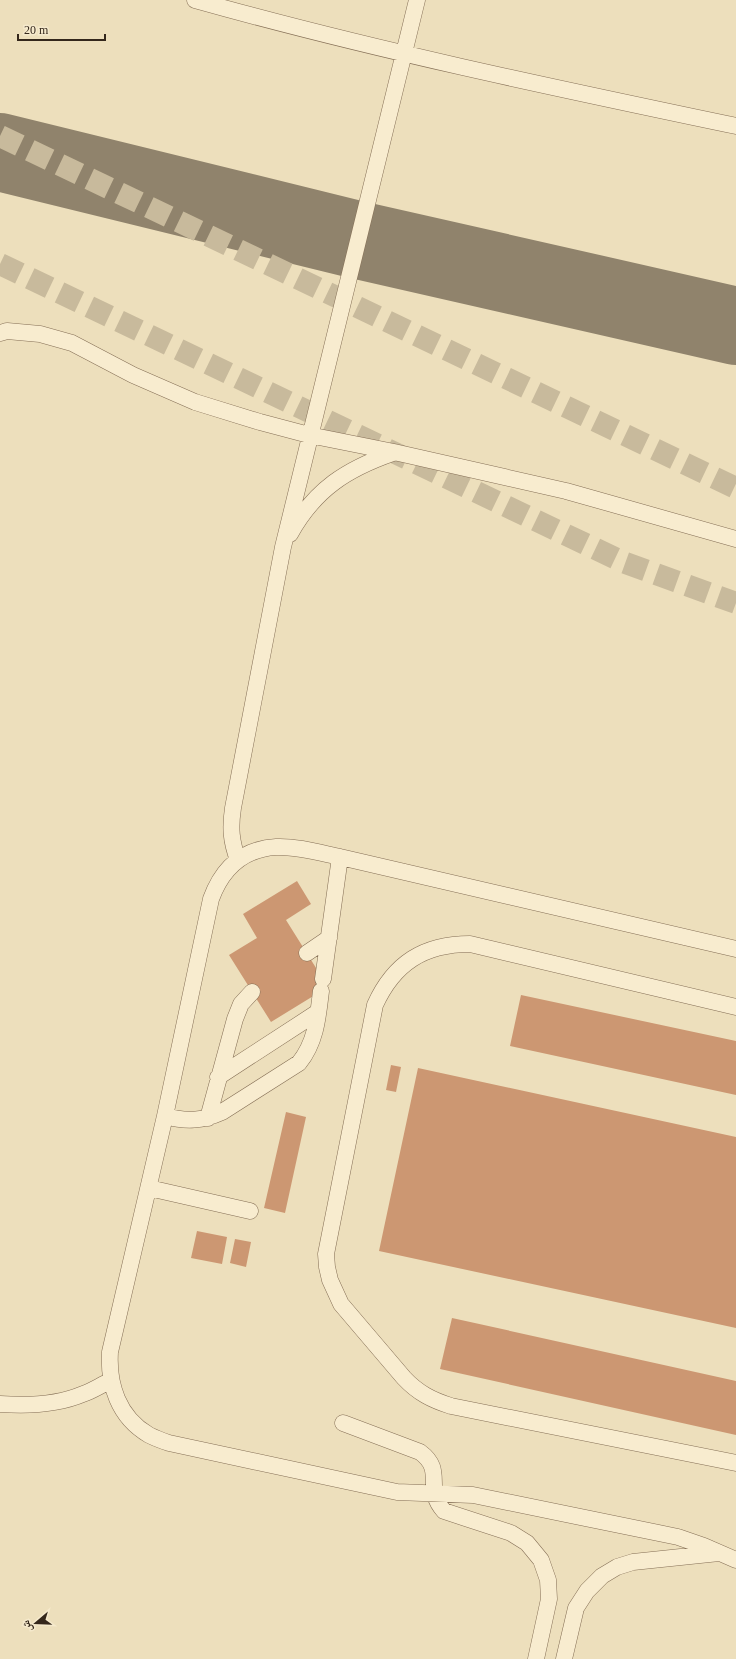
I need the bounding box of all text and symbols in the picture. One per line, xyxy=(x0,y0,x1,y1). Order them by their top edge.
scale bar xyxy=(18,16,105,42)
text: 20 m xyxy=(24,23,49,37)
north arrow xyxy=(16,1603,56,1643)
text: ش xyxy=(19,1618,36,1634)

